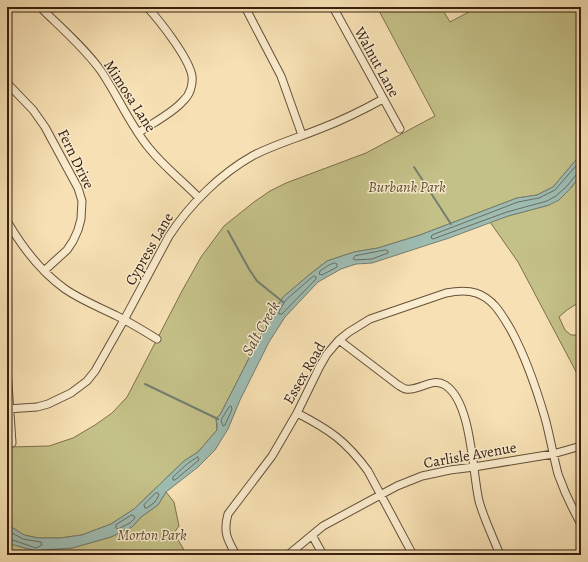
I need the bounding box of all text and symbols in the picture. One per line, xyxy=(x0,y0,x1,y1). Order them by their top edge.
street label: Walnut Lane xyxy=(349,23,405,101)
street label: Mimosa Lane xyxy=(99,56,161,136)
street label: Fern Drive xyxy=(53,126,99,193)
park label: Burbank Park xyxy=(368,177,446,197)
street label: Cypress Lane xyxy=(120,209,178,289)
water label: Salt Creek xyxy=(236,297,285,360)
street label: Essex Road xyxy=(278,337,330,408)
street label: Carlisle Avenue xyxy=(422,437,518,473)
park label: Morton Park xyxy=(117,525,187,545)

